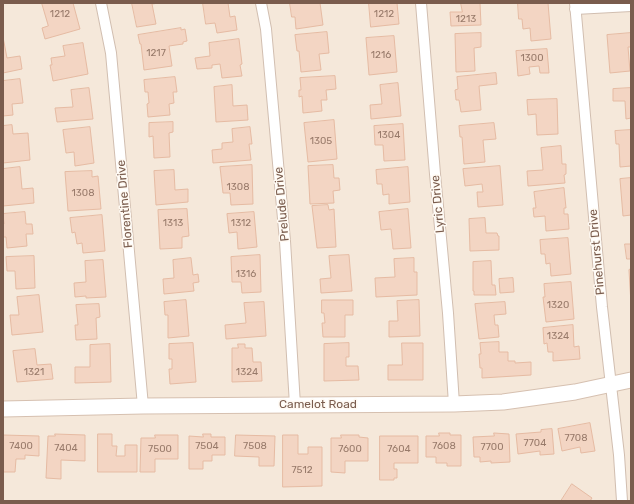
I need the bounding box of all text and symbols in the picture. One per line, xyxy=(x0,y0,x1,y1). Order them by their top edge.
house number: 1212 xyxy=(50,8,70,20)
house number: 1212 xyxy=(374,8,394,20)
house number: 1213 xyxy=(456,13,476,25)
house number: 1217 xyxy=(146,47,166,59)
house number: 1216 xyxy=(371,49,391,61)
house number: 1300 xyxy=(521,52,543,64)
house number: 1304 xyxy=(378,129,400,141)
house number: 1305 xyxy=(310,135,332,147)
street label: Florentine Drive xyxy=(114,159,136,249)
street label: Prelude Drive xyxy=(272,166,292,242)
street label: Lyric Drive xyxy=(428,174,448,234)
house number: 1308 xyxy=(227,181,249,193)
house number: 1308 xyxy=(72,187,94,199)
street label: Pinehurst Drive xyxy=(586,208,608,296)
house number: 1313 xyxy=(163,217,183,229)
house number: 1312 xyxy=(231,217,251,229)
house number: 1316 xyxy=(236,268,256,280)
house number: 1320 xyxy=(547,299,569,311)
house number: 1324 xyxy=(547,330,569,342)
house number: 1321 xyxy=(24,366,44,378)
house number: 1324 xyxy=(236,366,258,378)
street label: Camelot Road xyxy=(279,398,357,412)
house number: 7708 xyxy=(565,432,587,444)
house number: 7704 xyxy=(524,437,546,449)
house number: 7400 xyxy=(9,440,33,452)
house number: 7504 xyxy=(195,440,219,452)
house number: 7508 xyxy=(243,440,267,452)
house number: 7608 xyxy=(432,440,456,452)
house number: 7700 xyxy=(481,441,503,453)
house number: 7404 xyxy=(54,442,78,454)
house number: 7500 xyxy=(148,443,172,455)
house number: 7600 xyxy=(338,443,362,455)
house number: 7604 xyxy=(387,443,411,455)
house number: 7512 xyxy=(291,464,313,476)

